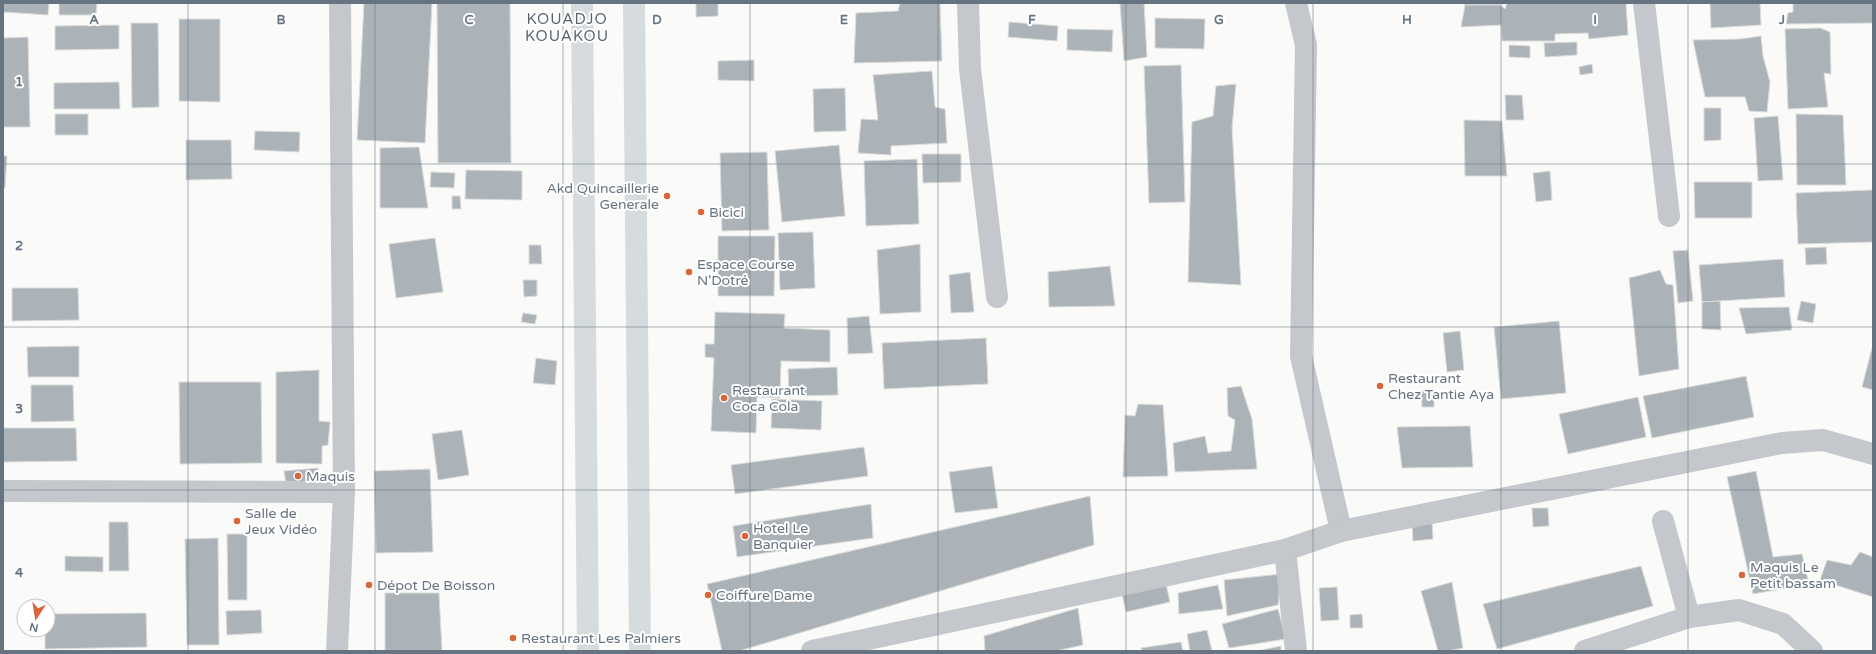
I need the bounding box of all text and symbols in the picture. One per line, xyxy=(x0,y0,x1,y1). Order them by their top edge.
district label: KOUADJO KOUAKOU xyxy=(525,10,609,45)
text: A xyxy=(89,12,99,28)
text: B xyxy=(276,12,286,28)
text: C xyxy=(464,12,474,28)
text: D xyxy=(652,12,662,28)
text: E xyxy=(840,12,848,28)
text: F xyxy=(1028,12,1036,28)
text: G xyxy=(1214,12,1224,28)
text: H xyxy=(1402,12,1412,28)
text: I xyxy=(1593,12,1597,28)
text: J xyxy=(1778,12,1785,28)
text: 1 xyxy=(15,74,23,90)
place label: Akd Quincaillerie Generale xyxy=(546,180,659,213)
marker: Akd Quincaillerie Generale xyxy=(662,191,672,201)
place label: Bicici xyxy=(709,204,744,221)
marker: Bicici xyxy=(696,207,706,217)
text: 2 xyxy=(15,238,23,254)
place label: Espace Course N'Dotré xyxy=(697,256,795,289)
marker: Espace Course N'Dotré xyxy=(684,267,694,277)
place label: Restaurant Chez Tantie Aya xyxy=(1388,370,1494,403)
marker: Restaurant Chez Tantie Aya xyxy=(1375,381,1385,391)
place label: Restaurant Coca Cola xyxy=(732,382,806,415)
marker: Restaurant Coca Cola xyxy=(719,393,729,403)
text: 3 xyxy=(15,401,23,417)
place label: Maquis xyxy=(306,468,355,485)
marker: Maquis xyxy=(293,471,303,481)
place label: Salle de Jeux Vidéo xyxy=(245,505,317,538)
marker: Salle de Jeux Vidéo xyxy=(232,516,242,526)
place label: Hotel Le Banquier xyxy=(753,520,814,553)
marker: Hotel Le Banquier xyxy=(740,531,750,541)
place label: Maquis Le Petit bassam xyxy=(1750,559,1836,592)
text: 4 xyxy=(15,565,24,581)
marker: Maquis Le Petit bassam xyxy=(1737,570,1747,580)
place label: Dépot De Boisson xyxy=(377,577,495,594)
marker: Dépot De Boisson xyxy=(364,580,374,590)
place label: Coiffure Dame xyxy=(716,587,813,604)
marker: Coiffure Dame xyxy=(703,590,713,600)
north arrow xyxy=(16,598,56,638)
text: N xyxy=(28,620,40,635)
place label: Restaurant Les Palmiers xyxy=(521,630,681,647)
marker: Restaurant Les Palmiers xyxy=(508,633,518,643)

